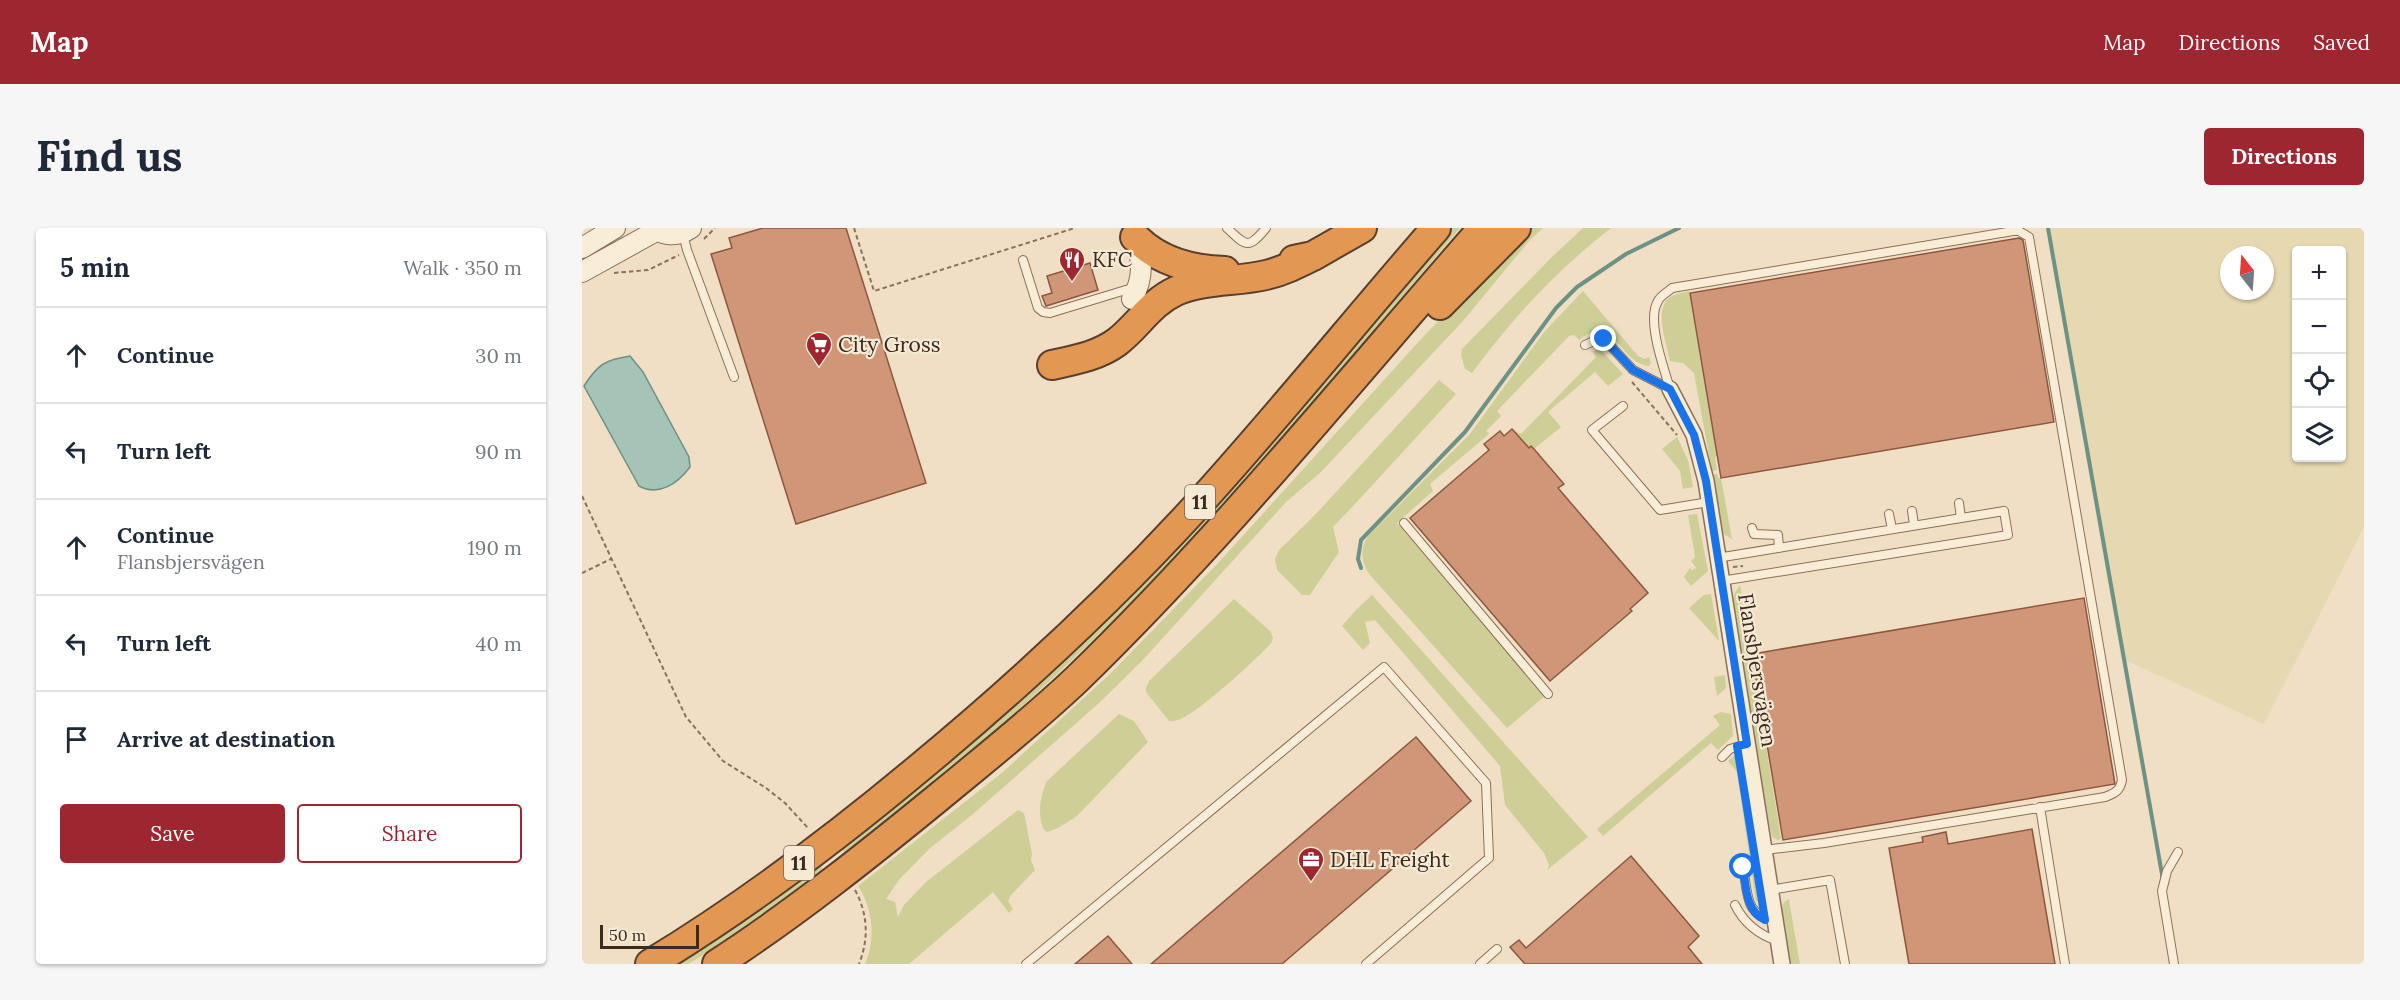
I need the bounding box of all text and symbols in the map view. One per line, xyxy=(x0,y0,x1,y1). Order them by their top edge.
text: Map xyxy=(30,24,89,60)
text: Map xyxy=(2103,29,2146,56)
text: Directions xyxy=(2179,29,2280,56)
text: Saved xyxy=(2313,29,2370,56)
button: Directions xyxy=(2204,128,2364,185)
text: Find us xyxy=(36,129,182,183)
restaurant icon: KFC xyxy=(1057,245,1087,283)
place label: KFC xyxy=(1092,246,1133,273)
north arrow xyxy=(2220,246,2274,300)
map controls xyxy=(2292,246,2346,462)
button: + xyxy=(2292,246,2346,300)
text: 5 min xyxy=(60,251,130,284)
text: Walk · 350 m xyxy=(403,255,522,280)
button: − xyxy=(2292,300,2346,354)
route end xyxy=(1590,325,1616,351)
supermarket icon: City Gross xyxy=(804,330,834,368)
place label: City Gross xyxy=(838,331,940,358)
icon: ahead xyxy=(60,339,93,372)
text: Continue xyxy=(117,341,214,369)
text: 30 m xyxy=(475,343,522,368)
button: locate xyxy=(2292,354,2346,408)
button: layers xyxy=(2292,408,2346,462)
icon: left xyxy=(60,435,93,468)
text: Turn left xyxy=(117,437,211,465)
text: 90 m xyxy=(475,439,522,464)
road number: 11 xyxy=(1185,485,1215,519)
text: Continue xyxy=(117,521,214,549)
icon: ahead xyxy=(60,531,93,564)
text: 190 m xyxy=(468,535,522,560)
text: Flansbjersvägen xyxy=(117,549,265,574)
street label: Flansbjersvägen xyxy=(1732,591,1783,749)
icon: left xyxy=(60,627,93,660)
text: Turn left xyxy=(117,629,211,657)
text: 40 m xyxy=(476,631,522,656)
icon: arrive xyxy=(60,723,93,756)
text: Arrive at destination xyxy=(117,725,335,753)
button: Save xyxy=(60,804,285,863)
button: Share xyxy=(297,804,522,863)
office icon: DHL Freight xyxy=(1296,845,1326,883)
road number: 11 xyxy=(784,846,814,880)
place label: DHL Freight xyxy=(1330,846,1451,873)
route start xyxy=(1729,853,1755,879)
scale bar xyxy=(600,922,699,950)
text: 50 m xyxy=(609,925,646,945)

